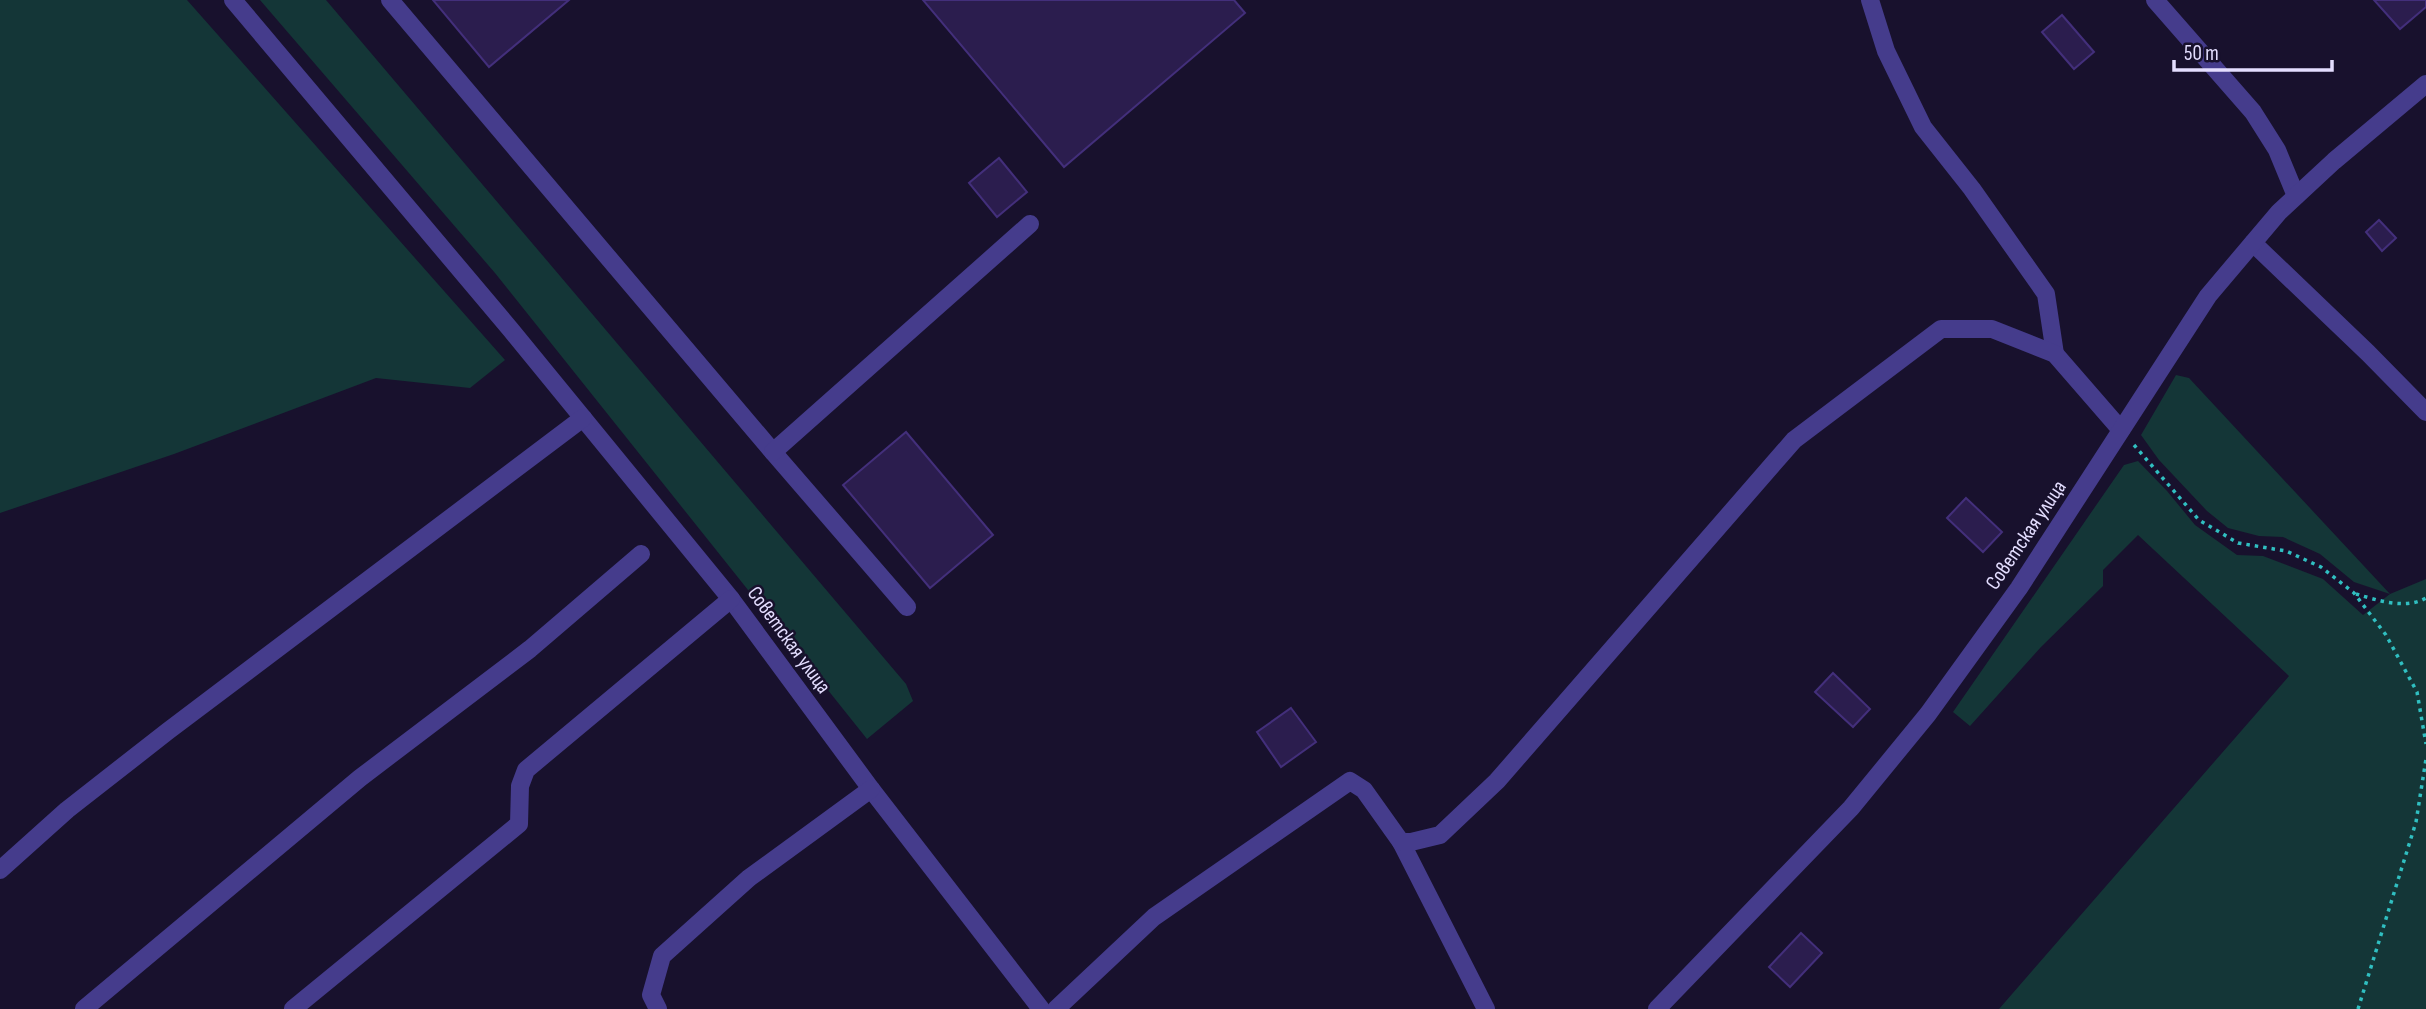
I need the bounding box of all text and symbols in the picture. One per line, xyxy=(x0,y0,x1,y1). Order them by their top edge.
scale bar xyxy=(2174,28,2332,72)
text: 50 m xyxy=(2184,41,2219,66)
street label: Советская улица xyxy=(1980,476,2072,594)
street label: Советская улица xyxy=(742,582,836,698)

